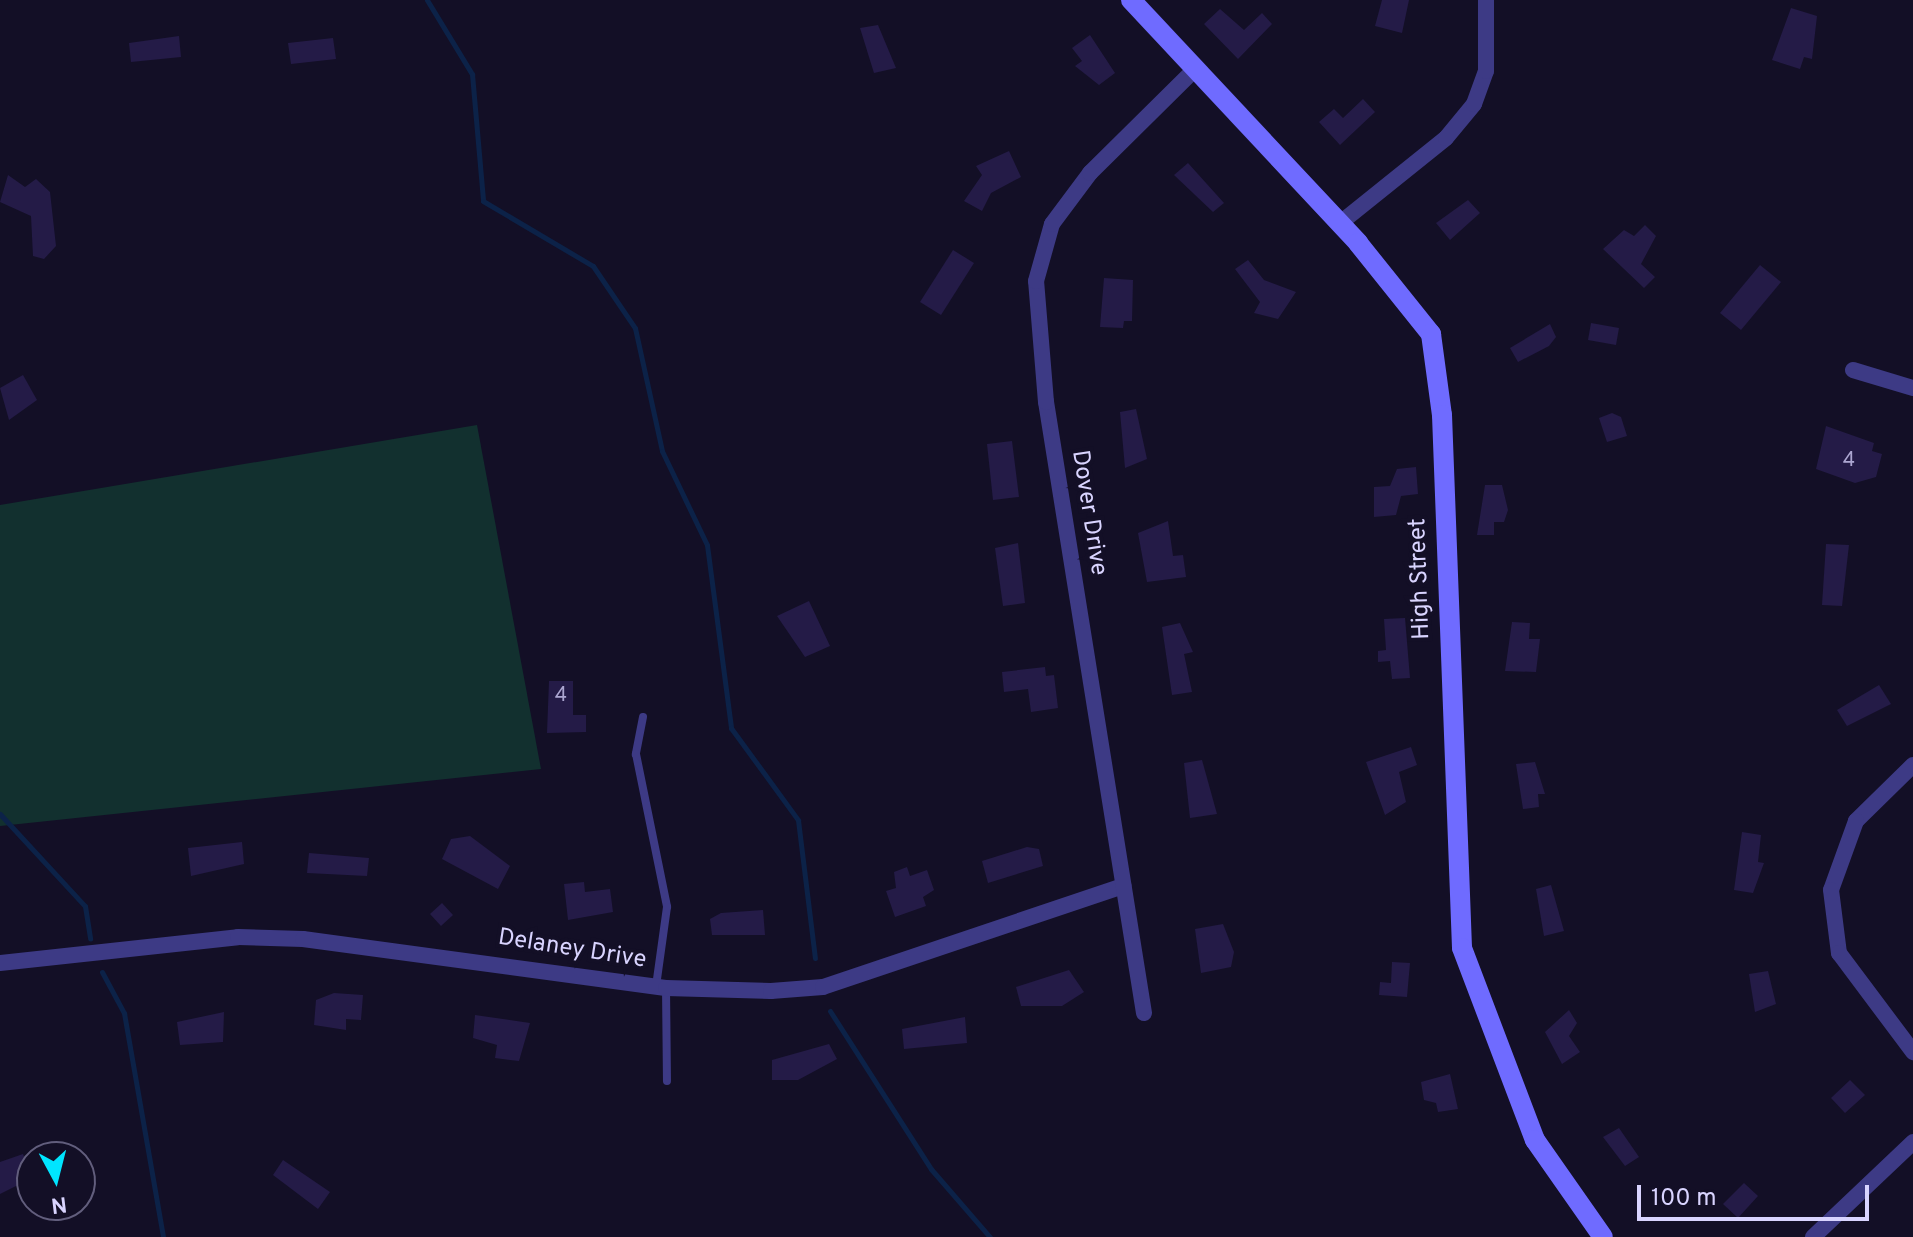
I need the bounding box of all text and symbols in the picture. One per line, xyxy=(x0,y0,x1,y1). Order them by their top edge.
street label: Dover Drive xyxy=(1064,448,1112,578)
house number: 4 xyxy=(1843,449,1855,473)
street label: High Street xyxy=(1404,518,1438,640)
house number: 4 xyxy=(555,684,567,708)
street label: Delaney Drive xyxy=(496,924,648,976)
north arrow xyxy=(16,1141,96,1221)
scale bar xyxy=(1641,1169,1873,1219)
text: 100 m xyxy=(1651,1184,1717,1214)
text: N xyxy=(49,1189,68,1218)

